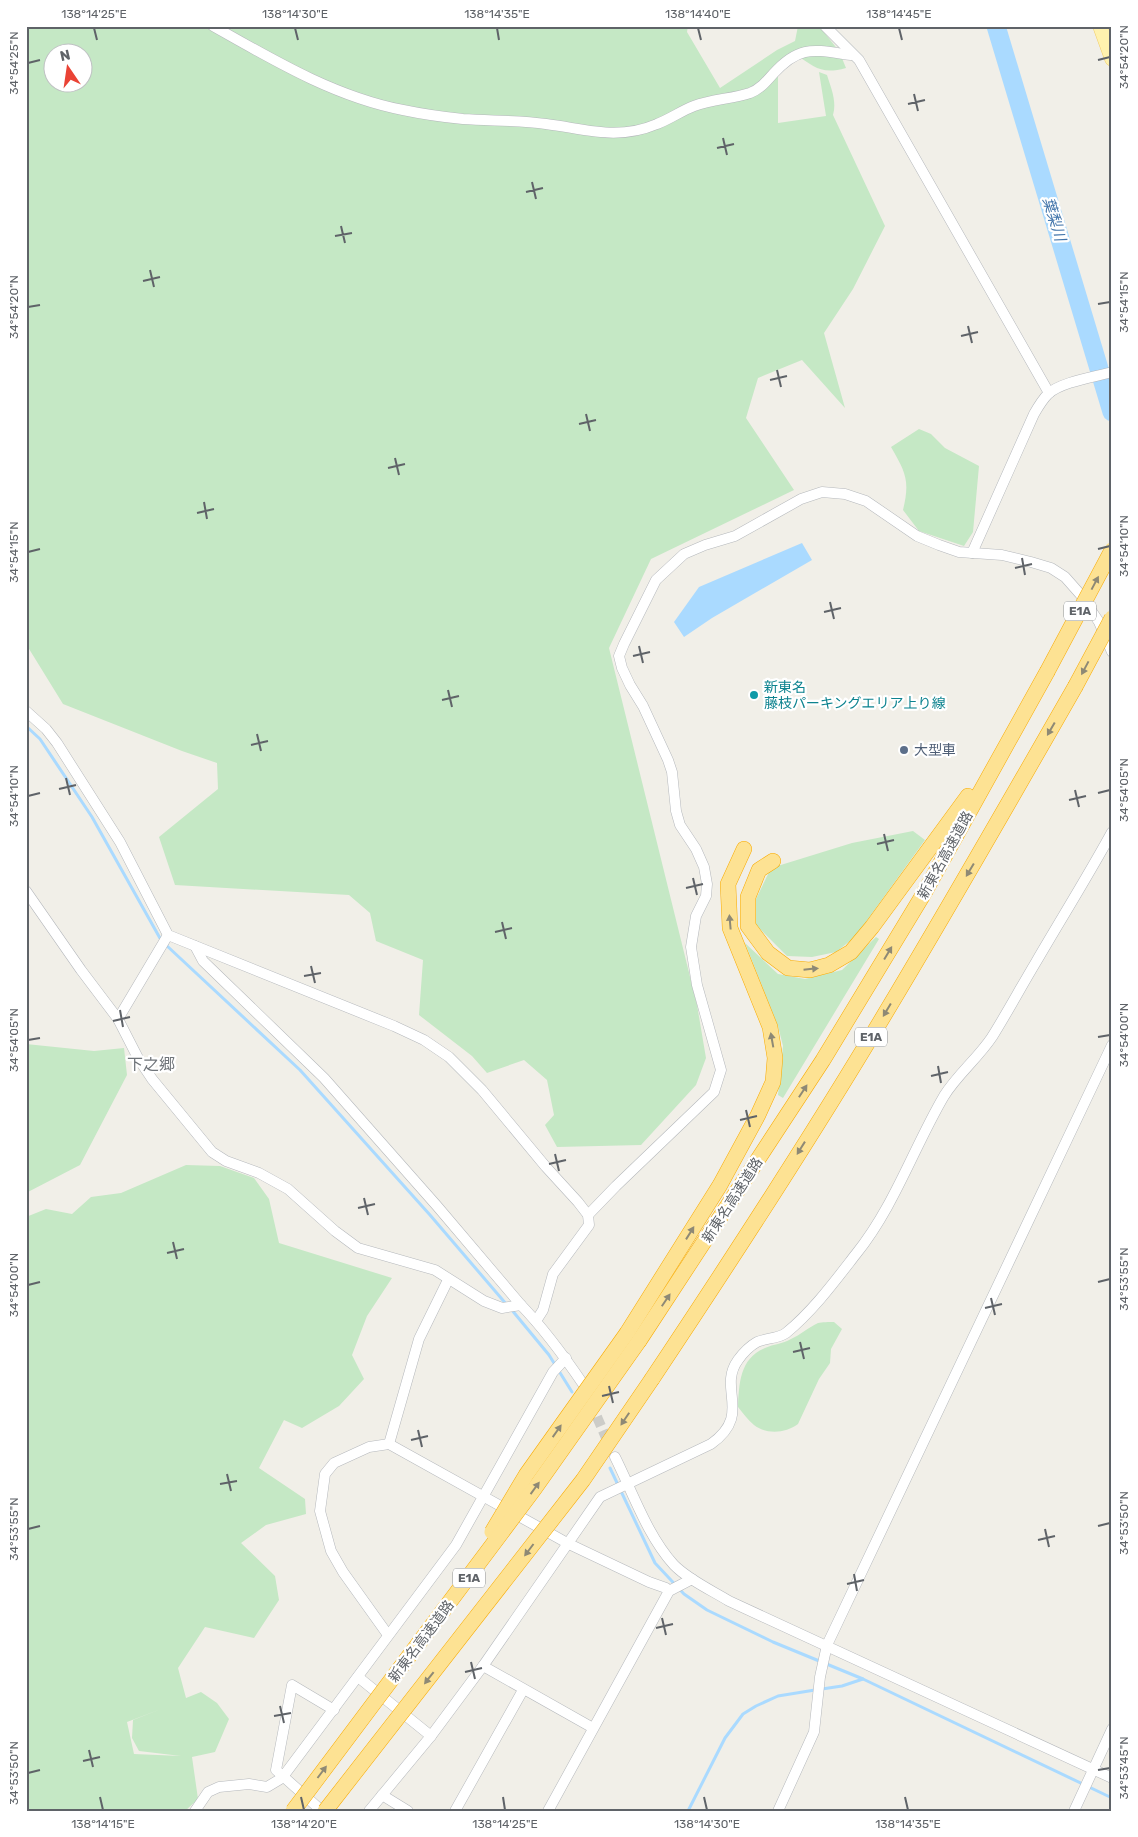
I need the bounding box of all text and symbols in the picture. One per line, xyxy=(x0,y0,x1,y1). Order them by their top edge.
text: 138°14'25"E xyxy=(61,7,127,21)
text: 138°14'30"E xyxy=(262,7,328,21)
text: 138°14'35"E xyxy=(464,7,530,21)
text: 138°14'40"E xyxy=(665,7,731,21)
text: 138°14'45"E xyxy=(866,7,932,21)
text: 34°54'20"N xyxy=(1117,25,1131,89)
text: 34°54'25"N xyxy=(7,31,21,95)
north arrow xyxy=(42,42,92,92)
text: N xyxy=(58,46,72,65)
water label: 葉梨川 xyxy=(1039,195,1070,245)
text: 34°54'15"N xyxy=(1117,271,1131,333)
text: 34°54'20"N xyxy=(7,275,21,339)
text: 34°54'10"N xyxy=(1117,515,1131,577)
text: 34°54'15"N xyxy=(7,521,21,583)
one-way arrow xyxy=(1091,575,1099,590)
road number: E1A xyxy=(1064,602,1096,620)
one-way arrow xyxy=(1081,661,1089,675)
place label: 新東名 藤枝パーキングエリア上り線 xyxy=(764,679,946,712)
marker: 新東名 藤枝パーキングエリア上り線 xyxy=(748,689,760,701)
one-way arrow xyxy=(1047,722,1055,737)
place label: 大型車 xyxy=(914,742,956,759)
marker: 大型車 xyxy=(898,744,910,756)
text: 34°54'05"N xyxy=(1117,758,1131,822)
text: 34°54'10"N xyxy=(7,765,21,827)
street label: 新東名高速道路 xyxy=(914,808,977,902)
one-way arrow xyxy=(966,864,975,877)
one-way arrow xyxy=(726,913,734,929)
one-way arrow xyxy=(884,946,893,959)
one-way arrow xyxy=(804,965,820,973)
one-way arrow xyxy=(883,1003,892,1016)
text: 34°54'00"N xyxy=(1117,1003,1131,1067)
text: 34°54'05"N xyxy=(7,1008,21,1072)
road number: E1A xyxy=(855,1028,887,1046)
one-way arrow xyxy=(768,1032,776,1048)
district label: 下之郷 xyxy=(127,1055,175,1074)
one-way arrow xyxy=(798,1085,808,1098)
one-way arrow xyxy=(796,1141,806,1154)
street label: 新東名高速道路 xyxy=(699,1155,766,1246)
one-way arrow xyxy=(685,1226,695,1239)
text: 34°53'55"N xyxy=(1117,1247,1131,1311)
text: 34°54'00"N xyxy=(7,1253,21,1317)
one-way arrow xyxy=(661,1293,670,1307)
one-way arrow xyxy=(620,1412,630,1426)
one-way arrow xyxy=(552,1425,562,1438)
one-way arrow xyxy=(530,1481,540,1495)
text: 34°53'50"N xyxy=(1117,1491,1131,1555)
text: 34°53'55"N xyxy=(7,1497,21,1561)
one-way arrow xyxy=(524,1543,534,1557)
road number: E1A xyxy=(453,1569,485,1588)
street label: 新東名高速道路 xyxy=(385,1597,458,1686)
one-way arrow xyxy=(424,1671,435,1684)
text: 34°53'45"N xyxy=(1117,1736,1131,1800)
text: 34°53'50"N xyxy=(7,1741,21,1805)
one-way arrow xyxy=(317,1765,327,1779)
text: 138°14'15"E xyxy=(71,1817,135,1831)
text: 138°14'20"E xyxy=(271,1817,337,1831)
text: 138°14'25"E xyxy=(472,1817,538,1831)
text: 138°14'30"E xyxy=(674,1817,740,1831)
text: 138°14'35"E xyxy=(875,1817,941,1831)

